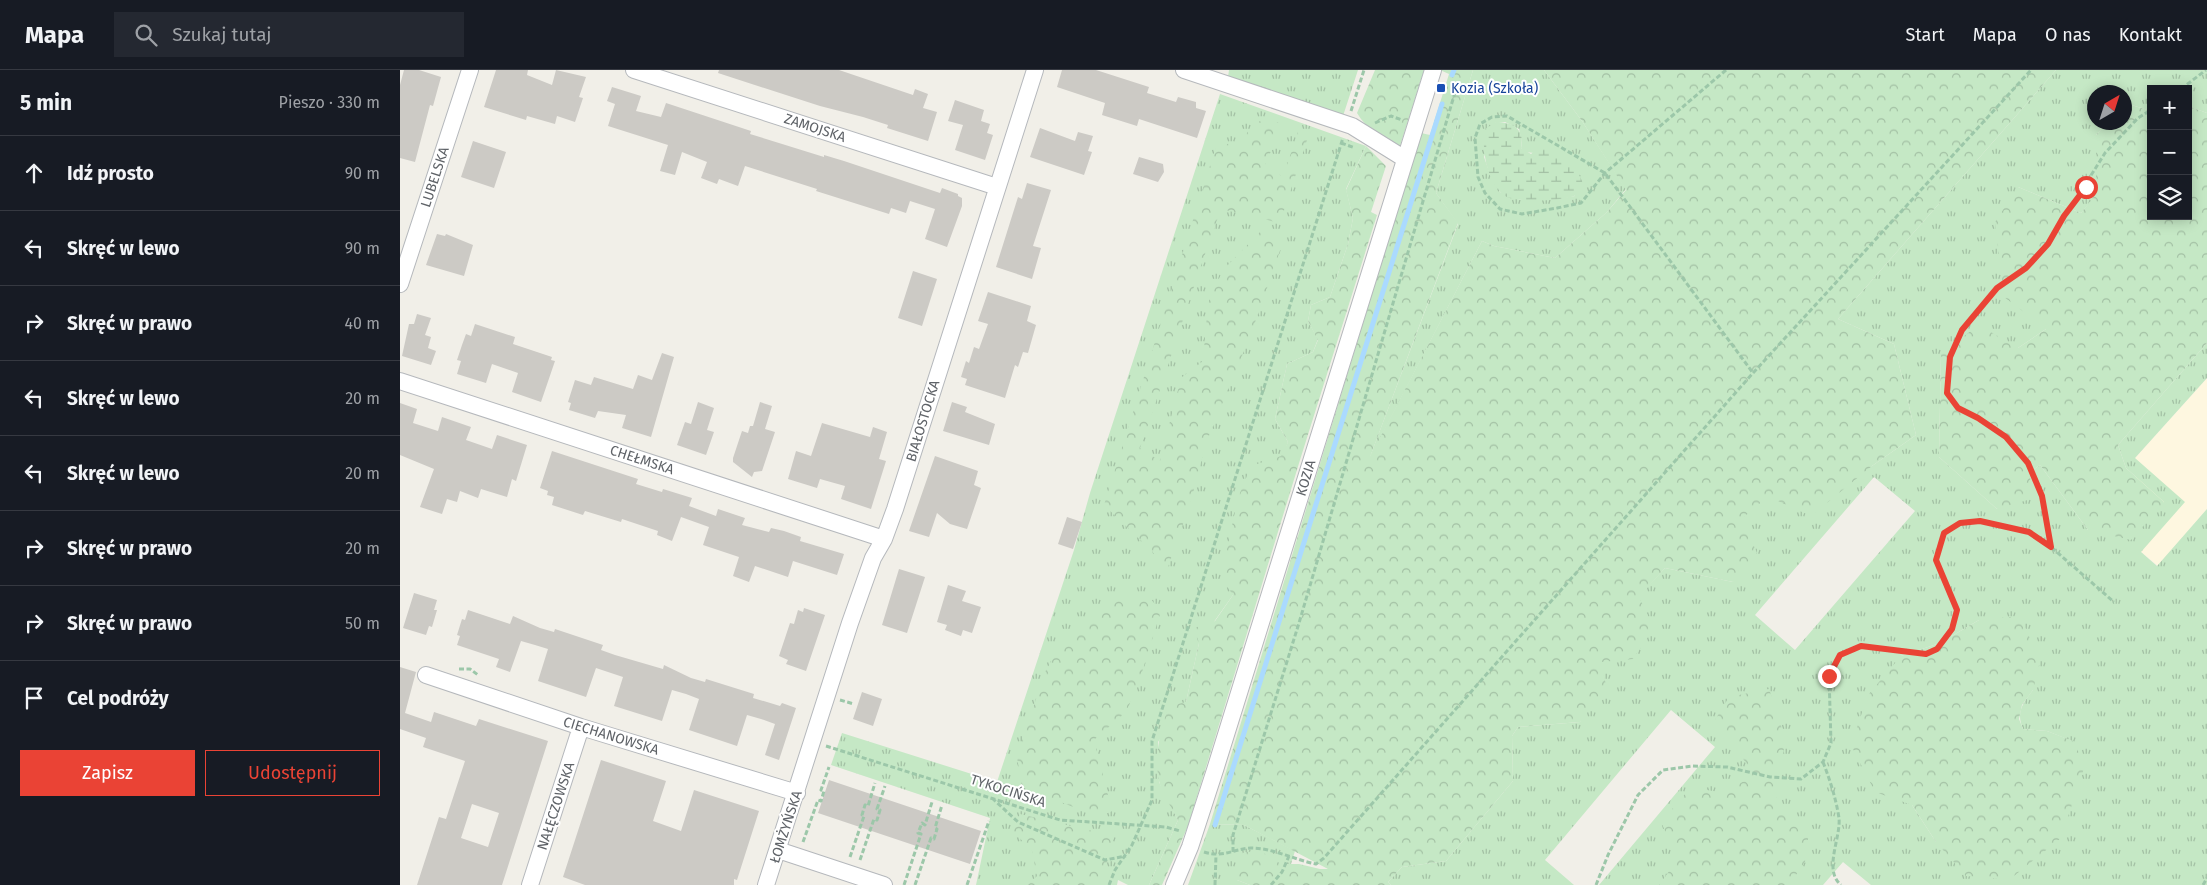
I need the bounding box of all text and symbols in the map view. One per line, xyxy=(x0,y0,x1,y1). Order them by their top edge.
search box xyxy=(114,12,464,57)
text: Mapa xyxy=(25,21,84,49)
icon: search xyxy=(132,21,160,49)
text: Szukaj tutaj xyxy=(172,23,272,46)
text: Start xyxy=(1905,24,1945,46)
text: Mapa xyxy=(1973,24,2017,46)
text: O nas xyxy=(2045,24,2091,46)
text: Kontakt xyxy=(2119,24,2182,46)
place label: Kozia (Szkoła) xyxy=(1451,80,1538,97)
marker: Kozia (Szkoła) xyxy=(1435,82,1447,94)
north arrow xyxy=(2087,85,2132,130)
map controls xyxy=(2147,85,2192,220)
button: + xyxy=(2147,85,2192,130)
text: 5 min xyxy=(20,90,72,116)
text: Pieszo · 330 m xyxy=(279,93,380,112)
street label: ZAMOJSKA xyxy=(782,110,848,146)
button: − xyxy=(2147,130,2192,175)
street label: LUBELSKA xyxy=(417,145,453,209)
icon: ahead xyxy=(20,159,48,187)
text: Idź prosto xyxy=(67,162,154,185)
text: 90 m xyxy=(345,164,380,183)
button: layers xyxy=(2147,175,2192,220)
route start xyxy=(2075,176,2098,199)
icon: left xyxy=(20,234,48,262)
text: Skręć w lewo xyxy=(67,237,180,260)
text: 90 m xyxy=(345,239,380,258)
icon: right xyxy=(20,309,48,337)
text: Skręć w prawo xyxy=(67,312,192,335)
text: 40 m xyxy=(345,314,380,333)
street label: BIAŁOSTOCKA xyxy=(902,378,944,464)
icon: left xyxy=(20,384,48,412)
text: Skręć w lewo xyxy=(67,387,180,410)
text: 20 m xyxy=(345,389,380,408)
street label: CHEŁMSKA xyxy=(608,442,676,478)
street label: KOZIA xyxy=(1292,458,1320,498)
icon: left xyxy=(20,459,48,487)
text: Skręć w lewo xyxy=(67,462,180,485)
text: 20 m xyxy=(345,464,380,483)
icon: right xyxy=(20,534,48,562)
text: Skręć w prawo xyxy=(67,537,192,560)
text: 20 m xyxy=(345,539,380,558)
icon: right xyxy=(20,609,48,637)
text: Skręć w prawo xyxy=(67,612,192,635)
text: 50 m xyxy=(345,614,380,633)
route end xyxy=(1818,665,1841,688)
icon: arrive xyxy=(20,684,48,712)
text: Cel podróży xyxy=(67,687,169,710)
street label: CIECHANOWSKA xyxy=(561,713,661,759)
button: Zapisz xyxy=(20,750,195,796)
button: Udostępnij xyxy=(205,750,380,796)
street label: NAŁĘCZOWSKA xyxy=(534,760,578,852)
street label: TYKOCIŃSKA xyxy=(968,770,1048,811)
street label: ŁOMŻYŃSKA xyxy=(765,788,806,866)

